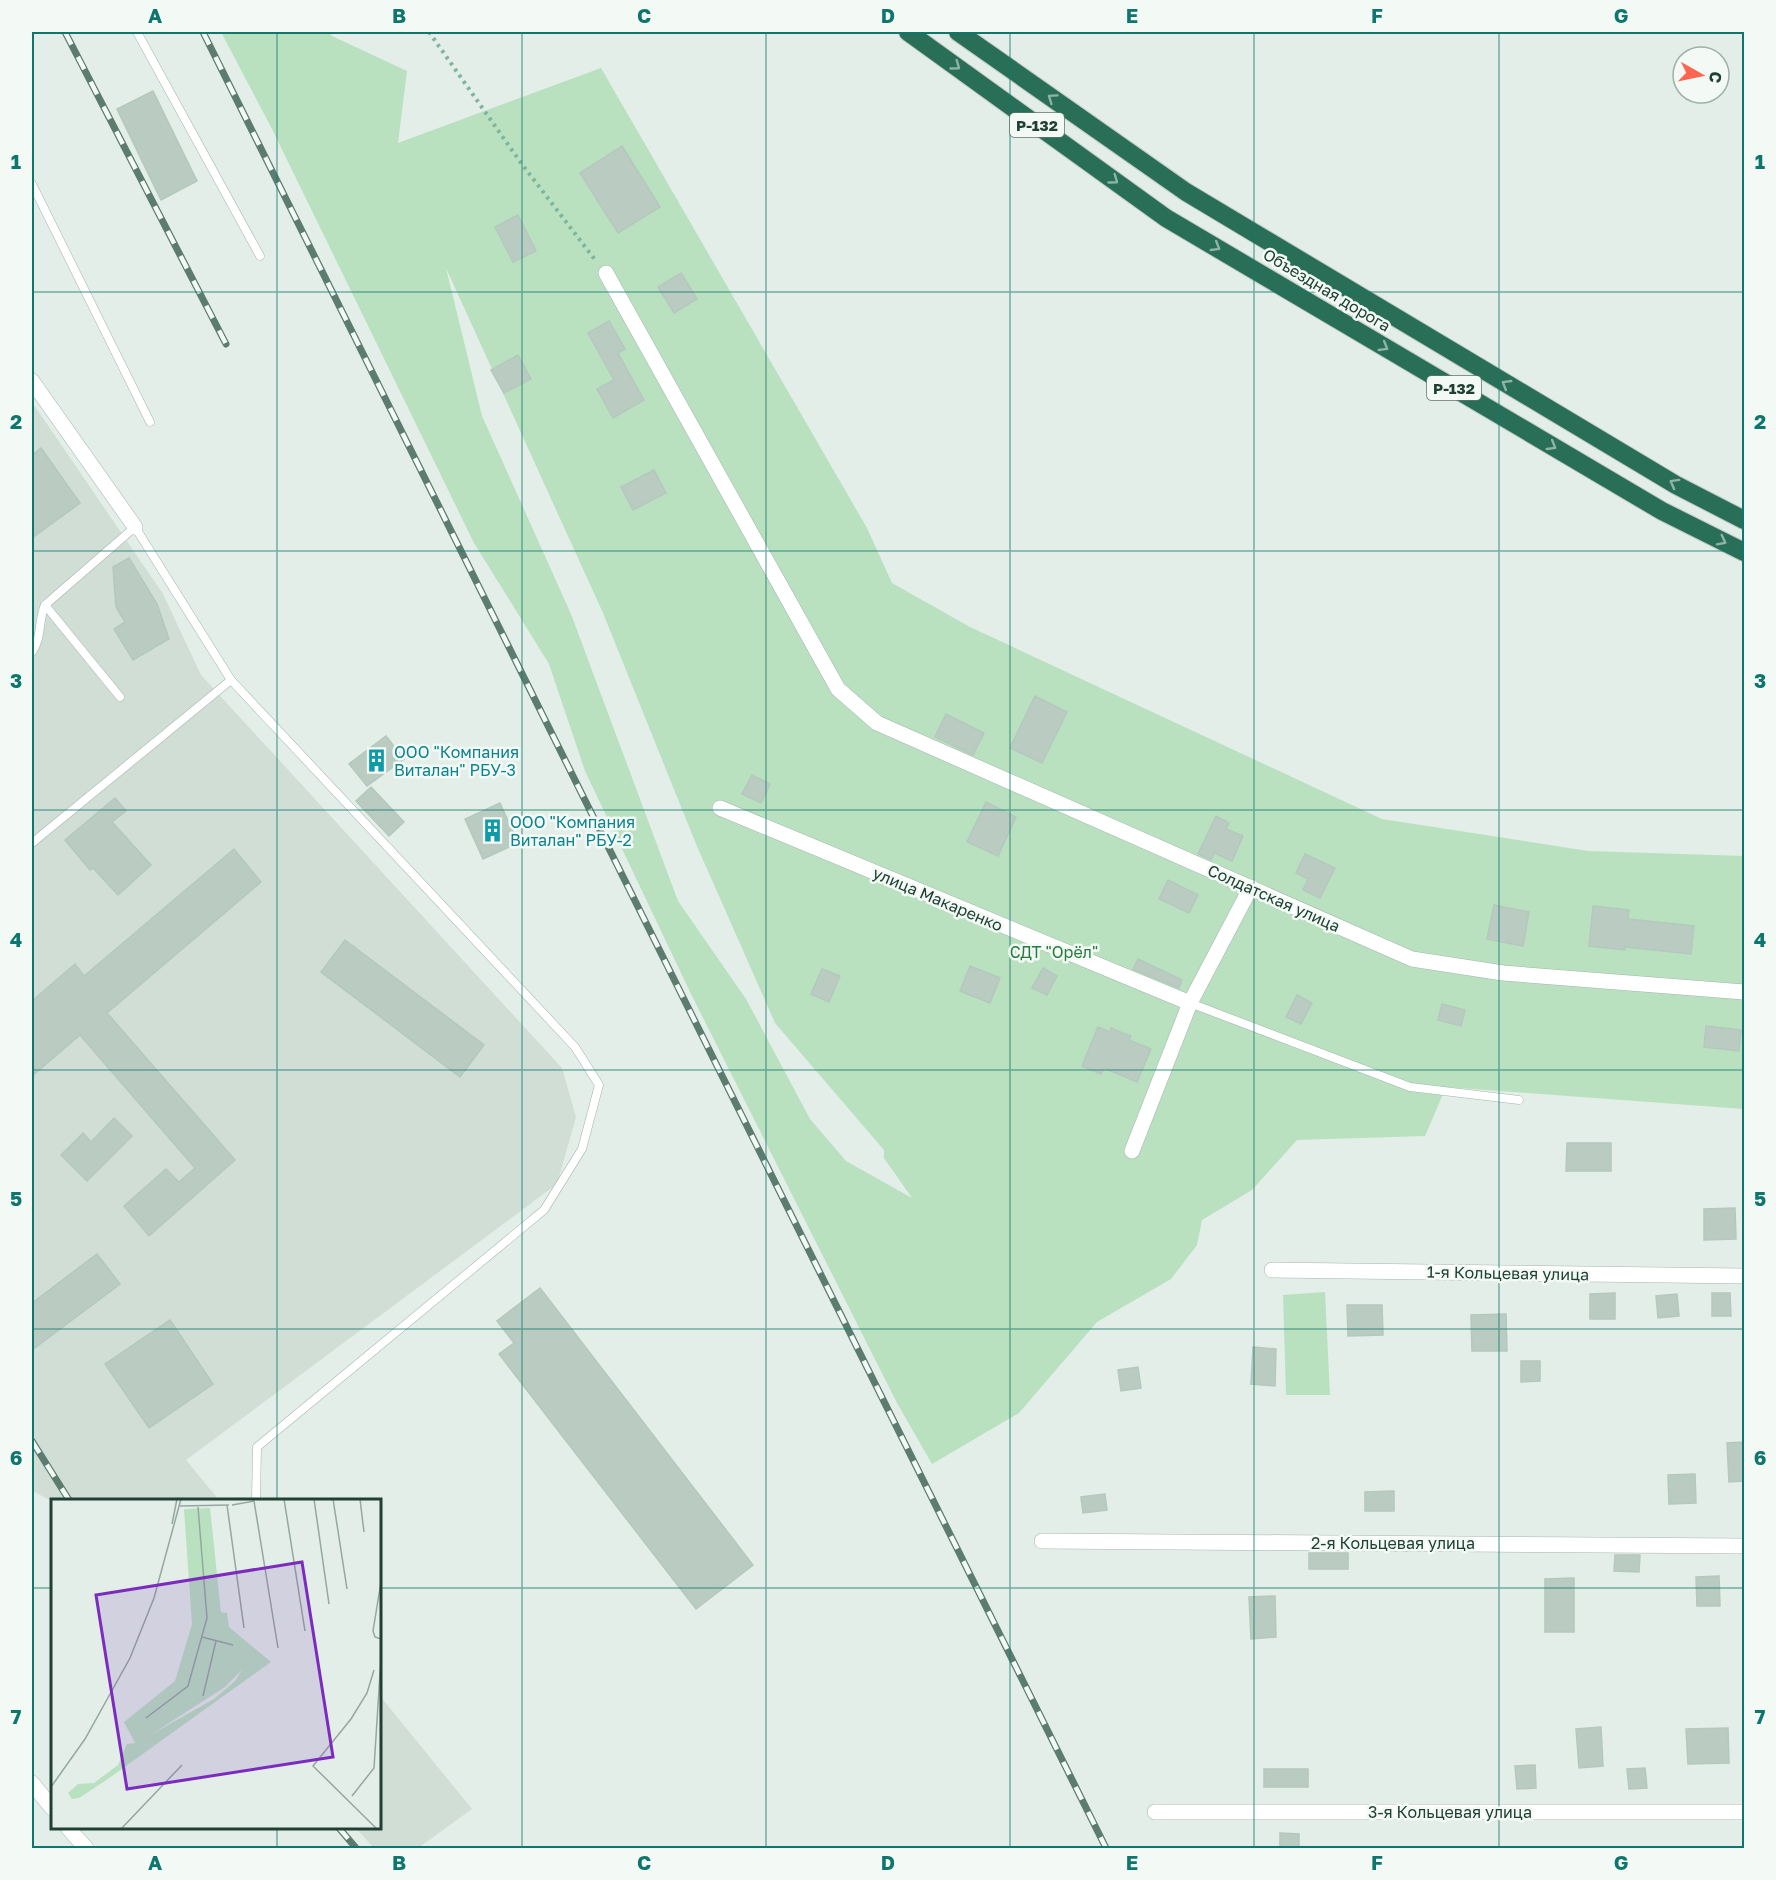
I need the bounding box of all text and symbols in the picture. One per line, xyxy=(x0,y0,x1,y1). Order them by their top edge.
text: A xyxy=(148,3,162,27)
text: B xyxy=(392,3,406,27)
text: C xyxy=(637,3,651,27)
text: D xyxy=(881,3,895,27)
text: E xyxy=(1126,3,1138,27)
text: F xyxy=(1371,3,1383,27)
text: G xyxy=(1614,3,1628,27)
north arrow xyxy=(1671,45,1731,105)
one-way arrow xyxy=(949,59,960,70)
text: С xyxy=(1705,70,1727,85)
one-way arrow xyxy=(1048,94,1059,105)
road number: Р-132 xyxy=(1010,113,1064,137)
text: 1 xyxy=(11,149,21,173)
text: 1 xyxy=(1755,149,1765,173)
one-way arrow xyxy=(1107,173,1118,184)
one-way arrow xyxy=(1210,240,1220,252)
street label: Объездная дорога xyxy=(1260,244,1394,336)
one-way arrow xyxy=(1378,339,1388,351)
road number: Р-132 xyxy=(1427,376,1481,400)
one-way arrow xyxy=(1502,379,1512,391)
text: 2 xyxy=(10,409,22,433)
text: 2 xyxy=(1754,409,1766,433)
one-way arrow xyxy=(1546,438,1556,450)
one-way arrow xyxy=(1670,479,1680,491)
one-way arrow xyxy=(1716,533,1727,545)
text: 3 xyxy=(10,668,22,692)
text: 3 xyxy=(1754,668,1766,692)
place label: ООО "Компания Виталан" РБУ-3 xyxy=(394,742,519,780)
building icon: ООО "Компания Виталан" РБУ-3 xyxy=(363,748,389,774)
place label: ООО "Компания Виталан" РБУ-2 xyxy=(510,812,635,850)
building icon: ООО "Компания Виталан" РБУ-2 xyxy=(479,818,505,844)
street label: Солдатская улица xyxy=(1205,860,1343,936)
street label: улица Макаренко xyxy=(870,863,1006,935)
text: 4 xyxy=(10,927,22,951)
text: 4 xyxy=(1754,927,1766,951)
park label: СДТ "Орёл" xyxy=(1010,942,1098,962)
text: 5 xyxy=(10,1186,22,1210)
text: 5 xyxy=(1754,1186,1766,1210)
street label: 1-я Кольцевая улица xyxy=(1427,1262,1589,1284)
text: 6 xyxy=(10,1445,22,1469)
text: 6 xyxy=(1754,1445,1766,1469)
inset map xyxy=(51,1499,381,1829)
street label: 2-я Кольцевая улица xyxy=(1311,1533,1475,1553)
text: 7 xyxy=(11,1704,22,1728)
text: 7 xyxy=(1755,1704,1766,1728)
street label: 3-я Кольцевая улица xyxy=(1368,1802,1532,1822)
text: A xyxy=(148,1850,162,1874)
text: B xyxy=(392,1850,406,1874)
text: C xyxy=(637,1850,651,1874)
text: D xyxy=(881,1850,895,1874)
text: E xyxy=(1126,1850,1138,1874)
text: F xyxy=(1371,1850,1383,1874)
text: G xyxy=(1614,1850,1628,1874)

